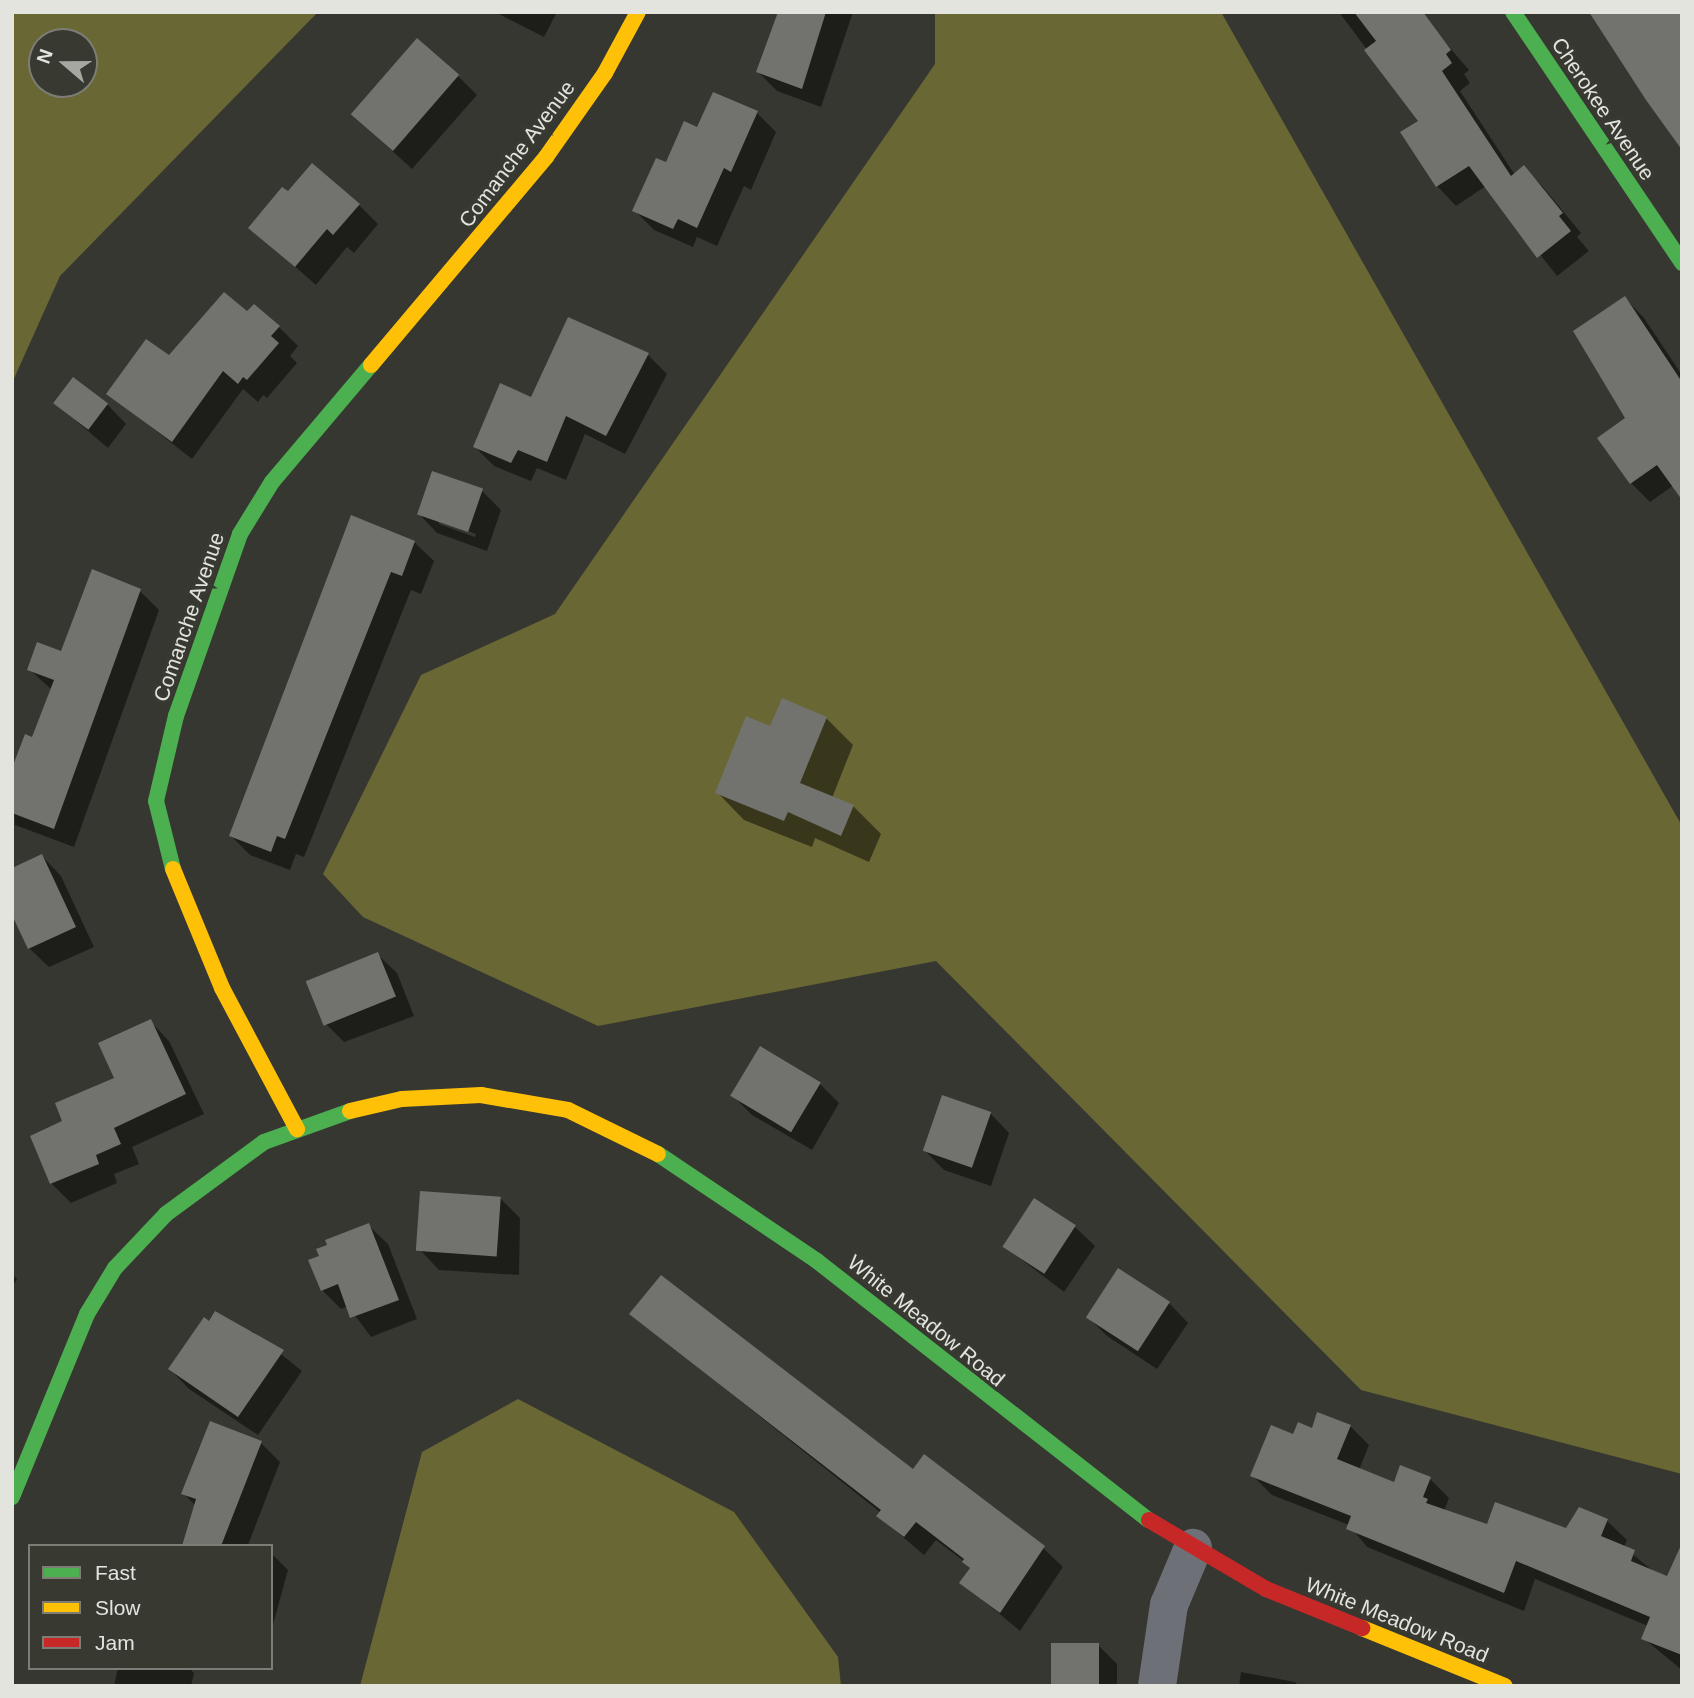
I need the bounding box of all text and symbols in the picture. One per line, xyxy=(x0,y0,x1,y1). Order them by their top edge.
north arrow xyxy=(28,28,98,98)
street label: Cherokee Avenue xyxy=(1546,32,1660,186)
text: N xyxy=(32,46,57,66)
street label: Comanche Avenue xyxy=(453,75,581,233)
street label: Comanche Avenue xyxy=(148,529,230,705)
street label: White Meadow Road xyxy=(842,1250,1010,1392)
legend xyxy=(28,1544,273,1670)
text: Fast xyxy=(95,1561,136,1584)
street label: White Meadow Road xyxy=(1302,1572,1492,1668)
text: Slow xyxy=(95,1596,141,1619)
text: Jam xyxy=(95,1631,135,1654)

